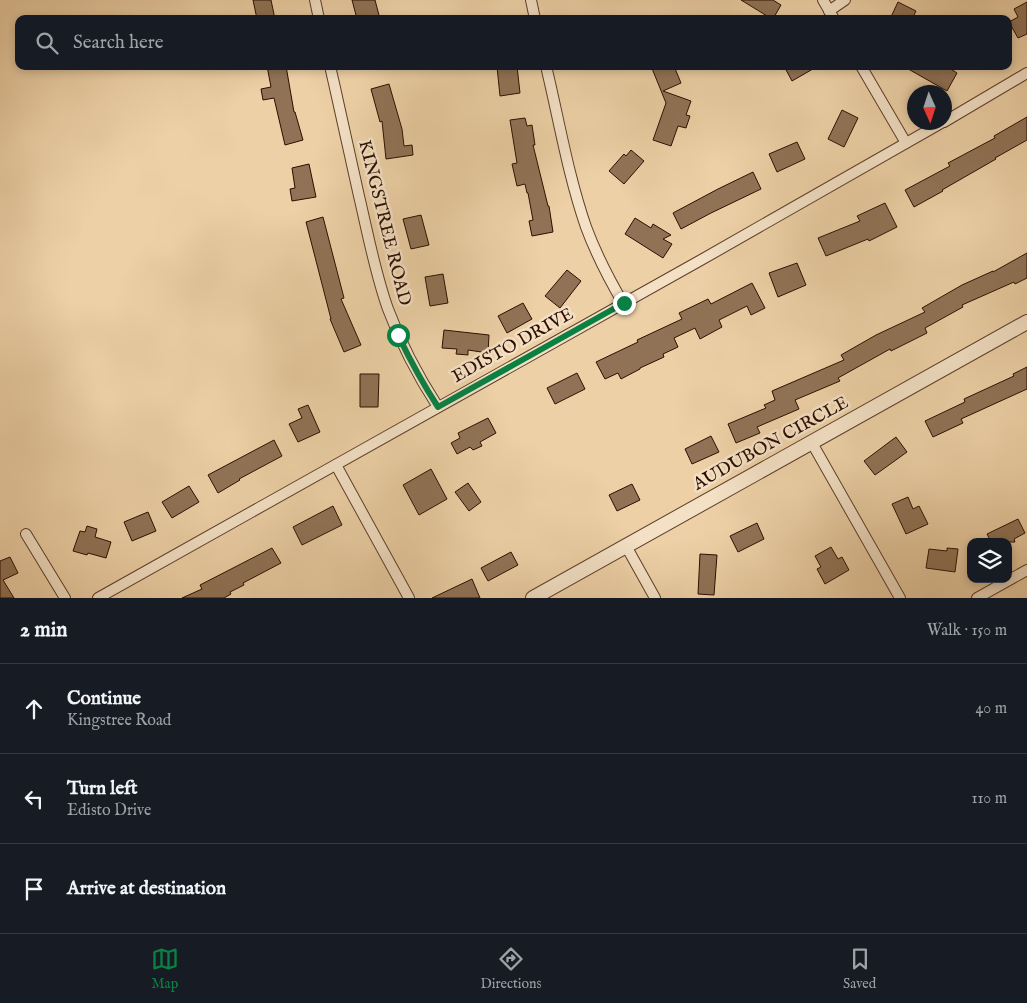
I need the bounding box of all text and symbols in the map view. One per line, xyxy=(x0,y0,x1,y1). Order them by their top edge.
search box xyxy=(15,15,1012,70)
icon: search xyxy=(33,29,61,57)
text: Search here xyxy=(73,31,164,55)
north arrow xyxy=(907,85,952,130)
street label: KINGSTREE ROAD xyxy=(352,138,416,308)
route end xyxy=(613,292,636,315)
street label: EDISTO DRIVE xyxy=(448,303,578,389)
route start xyxy=(387,324,410,347)
street label: AUDUBON CIRCLE xyxy=(688,392,853,497)
map controls xyxy=(967,538,1012,583)
button: layers xyxy=(967,538,1012,583)
text: 2 min xyxy=(20,617,67,644)
text: Walk · 150 m xyxy=(927,621,1007,641)
text: Continue xyxy=(67,687,141,711)
icon: ahead xyxy=(20,695,48,723)
text: 40 m xyxy=(975,699,1007,719)
text: Kingstree Road xyxy=(67,711,171,731)
text: Turn left xyxy=(67,777,138,801)
icon: left xyxy=(20,785,48,813)
text: 110 m xyxy=(971,789,1007,809)
text: Edisto Drive xyxy=(67,801,151,821)
icon: arrive xyxy=(20,875,48,903)
text: Arrive at destination xyxy=(67,877,226,901)
tab: Map xyxy=(151,945,179,993)
tab: Directions xyxy=(480,945,541,993)
tab: Saved xyxy=(843,945,876,993)

